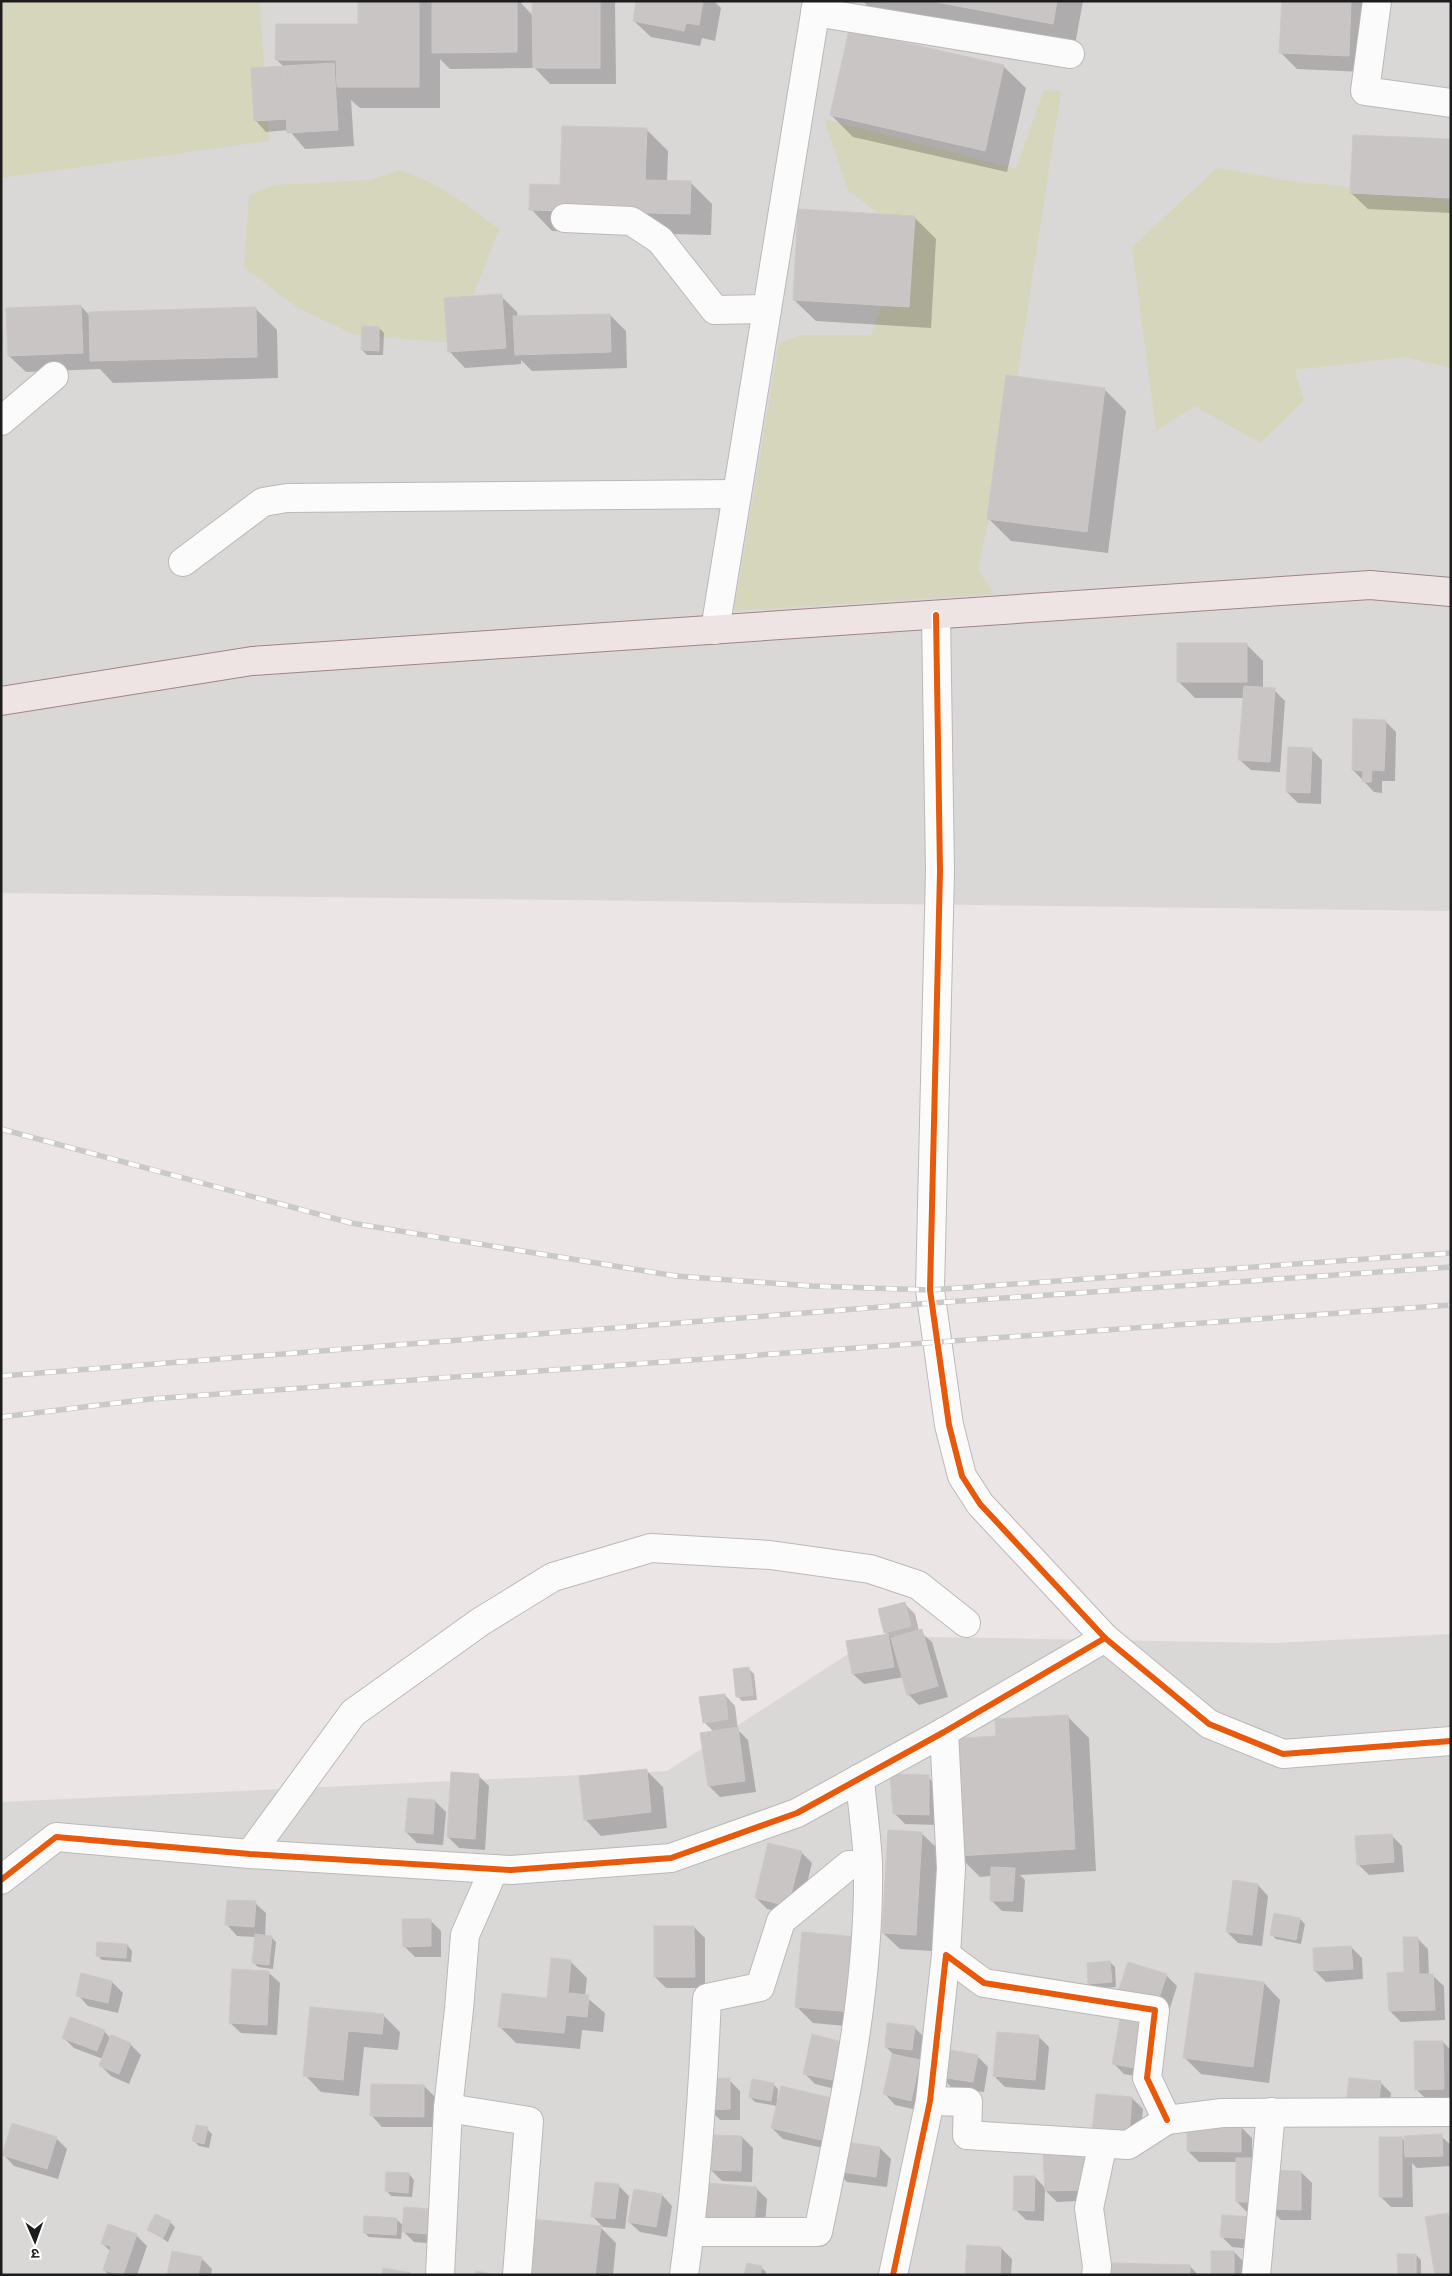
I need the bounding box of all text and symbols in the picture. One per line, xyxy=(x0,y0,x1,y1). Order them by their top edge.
north arrow xyxy=(10,2216,60,2266)
text: उ xyxy=(30,2246,40,2262)

